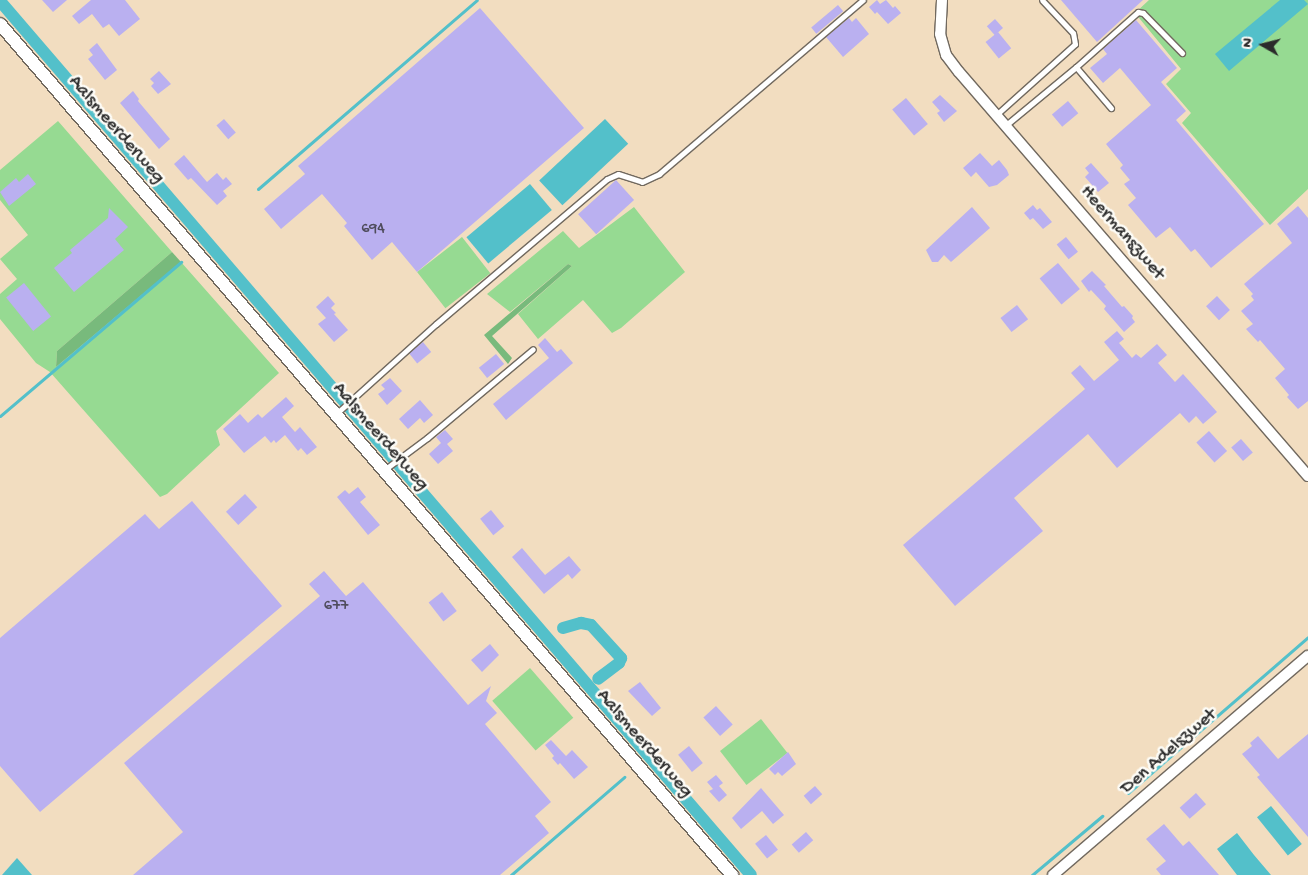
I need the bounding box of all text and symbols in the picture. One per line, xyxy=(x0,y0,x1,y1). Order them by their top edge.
north arrow xyxy=(1238,20,1288,70)
text: N xyxy=(1239,37,1257,49)
street label: Aalsmeerderweg xyxy=(63,71,169,189)
street label: Heermanszwet xyxy=(1075,181,1169,285)
house number: 694 xyxy=(361,220,385,240)
street label: Aalsmeerderweg xyxy=(327,378,433,496)
house number: 677 xyxy=(324,597,348,617)
street label: Aalsmeerderweg xyxy=(591,685,697,803)
street label: Den Adelszwet xyxy=(1116,704,1222,800)

